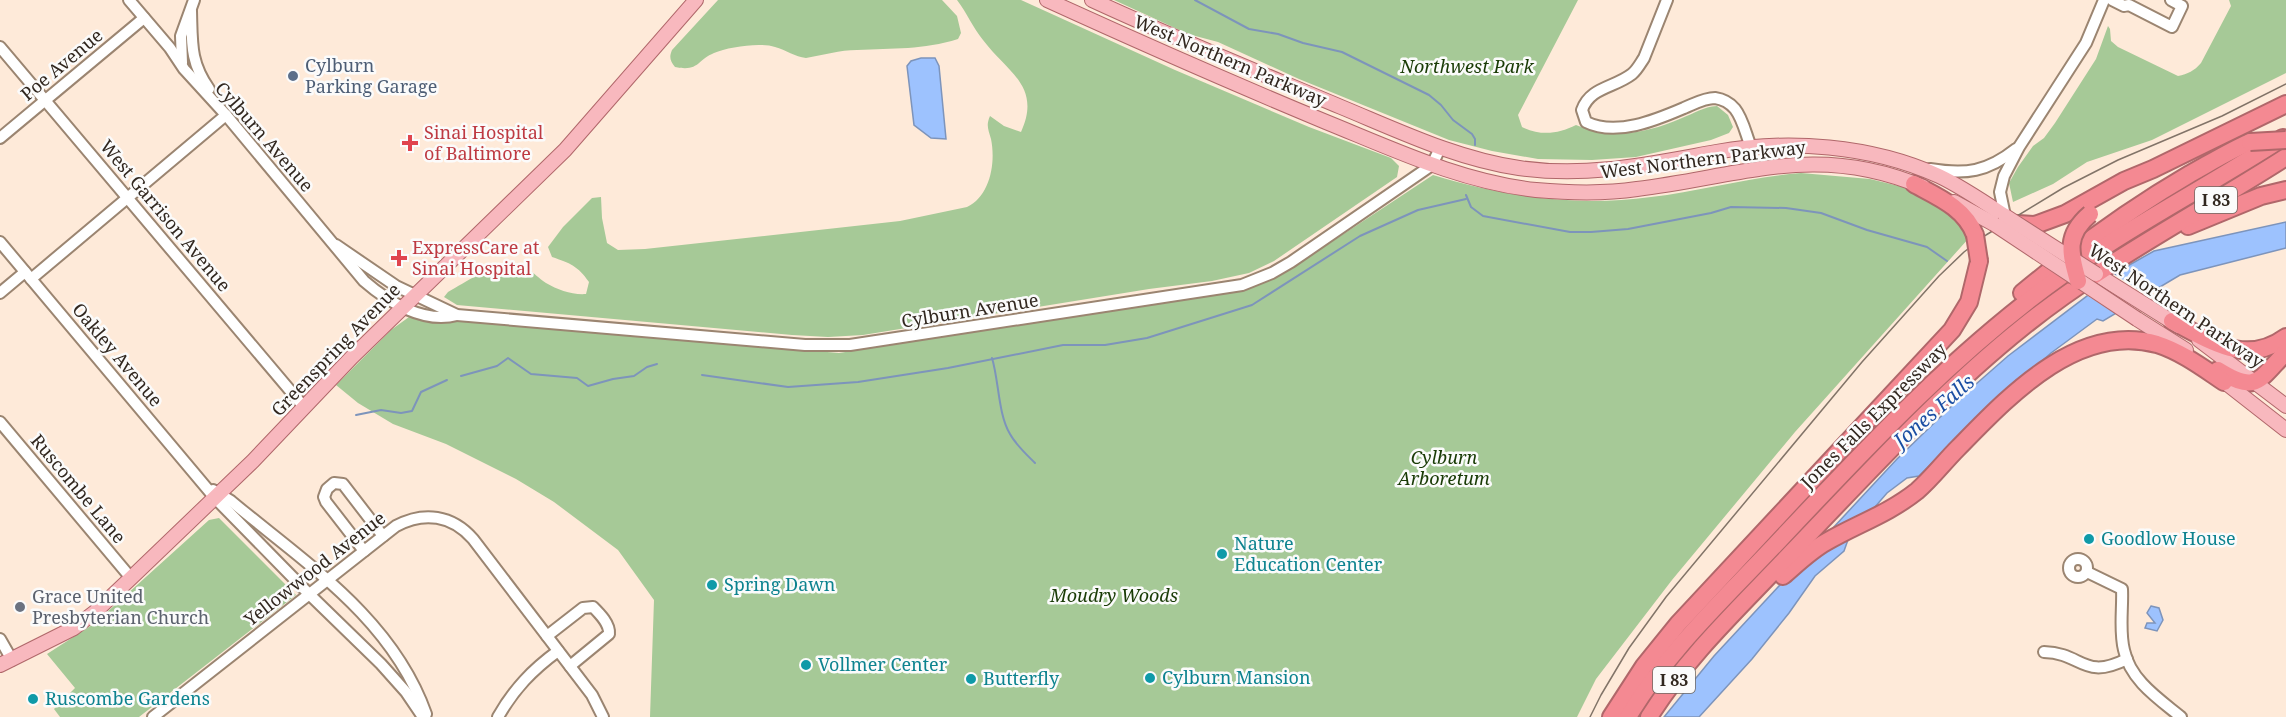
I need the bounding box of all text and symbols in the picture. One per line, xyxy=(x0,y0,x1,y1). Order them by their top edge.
street label: West Northern Parkway xyxy=(1131,9,1331,112)
street label: Poe Avenue xyxy=(15,23,107,106)
place label: Cylburn Parking Garage xyxy=(305,53,437,98)
park label: Northwest Park xyxy=(1399,54,1534,78)
marker: Cylburn Parking Garage xyxy=(286,69,300,83)
street label: Cylburn Avenue xyxy=(210,76,319,196)
place label: Sinai Hospital of Baltimore xyxy=(424,120,544,165)
street label: West Garrison Avenue xyxy=(95,134,236,296)
marker: Sinai Hospital of Baltimore xyxy=(401,134,419,152)
street label: West Northern Parkway xyxy=(1599,134,1808,184)
road number: I 83 xyxy=(2195,187,2237,213)
place label: ExpressCare at Sinai Hospital xyxy=(412,235,539,280)
street label: West Northern Parkway xyxy=(2084,237,2270,373)
marker: ExpressCare at Sinai Hospital xyxy=(390,249,408,267)
street label: Greenspring Avenue xyxy=(266,278,405,421)
street label: Cylburn Avenue xyxy=(900,287,1040,333)
street label: Oakley Avenue xyxy=(67,297,168,411)
street label: Jones Falls Expressway xyxy=(1794,336,1952,494)
water label: Jones Falls xyxy=(1884,368,1980,456)
street label: Ruscombe Lane xyxy=(26,429,132,548)
park label: Cylburn Arboretum xyxy=(1396,445,1490,490)
street label: Yellowwood Avenue xyxy=(238,505,390,632)
place label: Goodlow House xyxy=(2101,526,2236,550)
place label: Nature Education Center xyxy=(1234,531,1383,576)
marker: Goodlow House xyxy=(2082,532,2096,546)
marker: Nature Education Center xyxy=(1215,547,1229,561)
place label: Spring Dawn xyxy=(724,572,836,596)
marker: Spring Dawn xyxy=(705,578,719,592)
park label: Moudry Woods xyxy=(1049,583,1178,607)
place label: Grace United Presbyterian Church xyxy=(32,584,209,629)
marker: Grace United Presbyterian Church xyxy=(13,600,27,614)
place label: Vollmer Center xyxy=(818,652,948,676)
marker: Vollmer Center xyxy=(799,658,813,672)
place label: Cylburn Mansion xyxy=(1162,665,1311,689)
place label: Butterfly xyxy=(983,666,1060,690)
road number: I 83 xyxy=(1653,667,1695,693)
marker: Cylburn Mansion xyxy=(1143,671,1157,685)
marker: Butterfly xyxy=(964,672,978,686)
place label: Ruscombe Gardens xyxy=(45,686,210,710)
marker: Ruscombe Gardens xyxy=(26,692,40,706)

